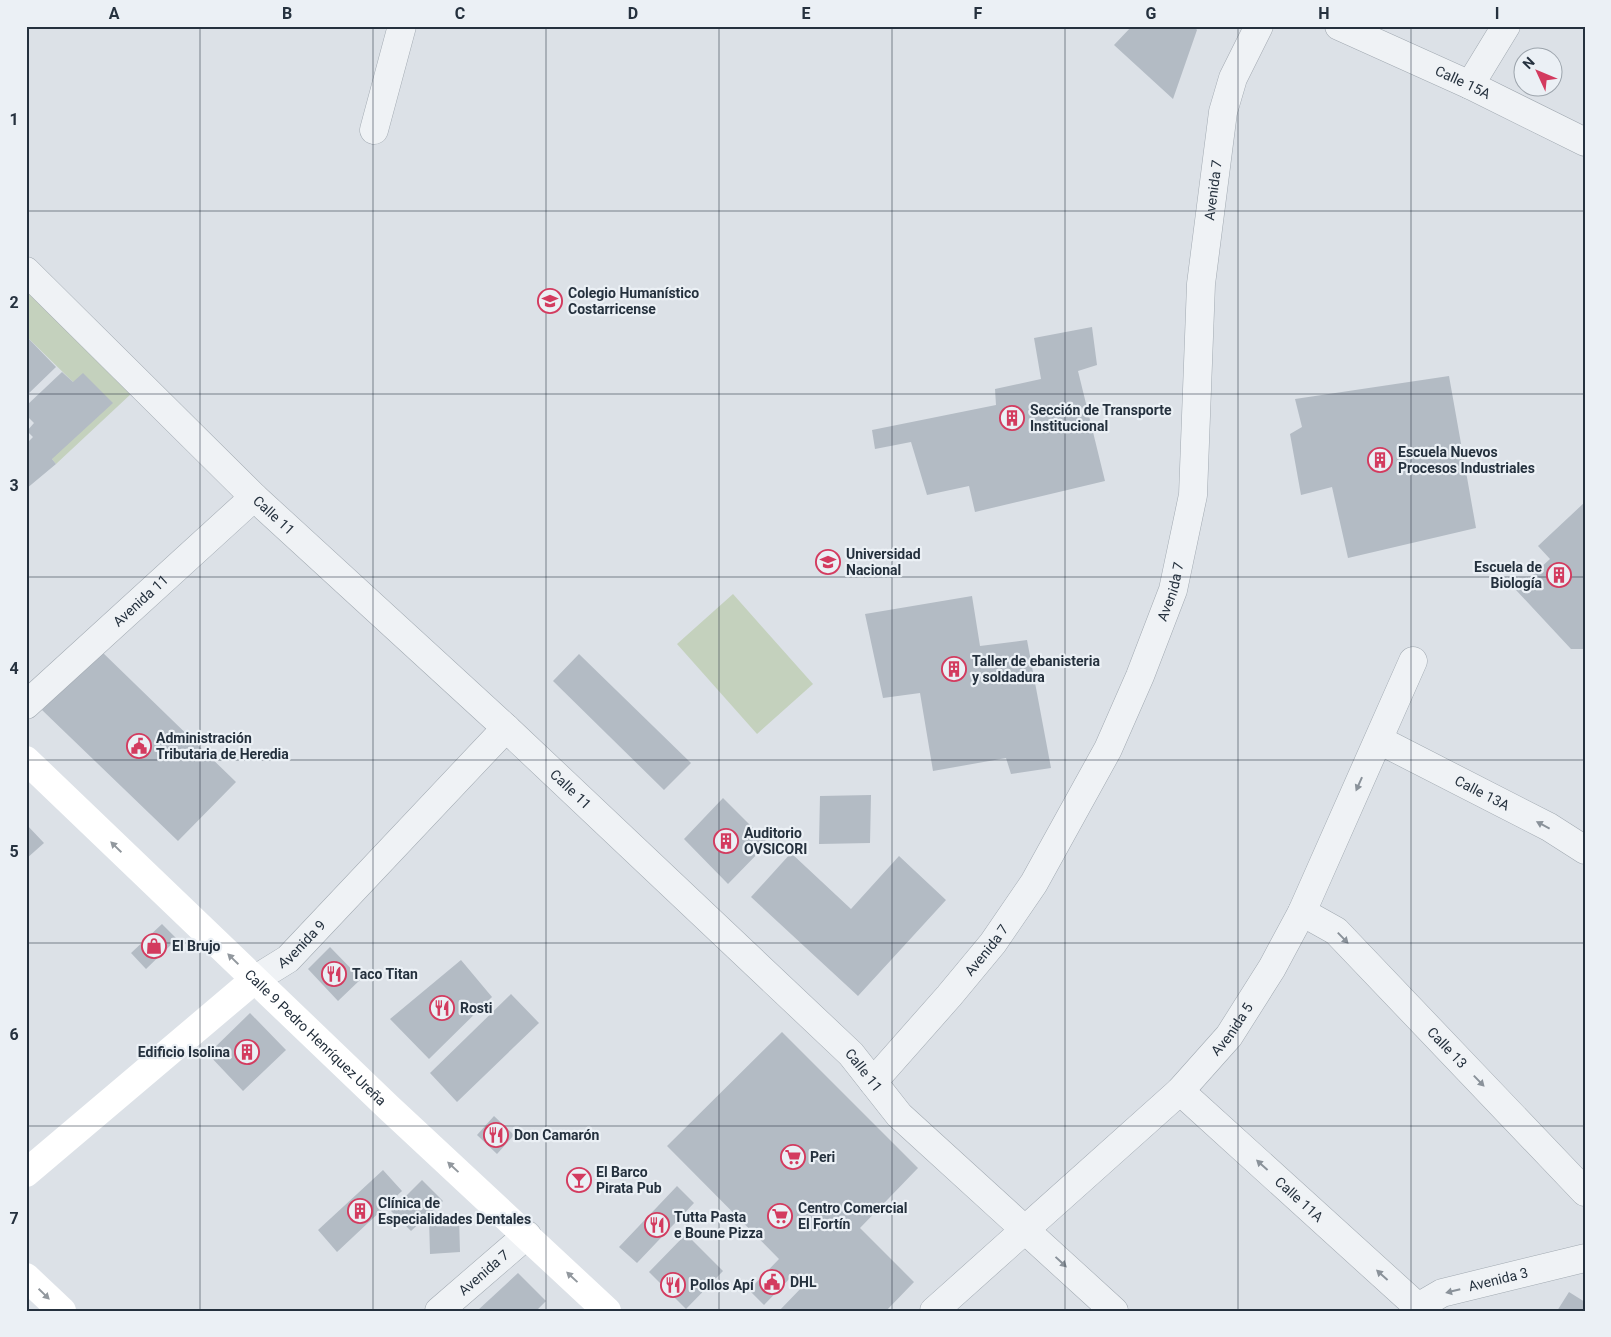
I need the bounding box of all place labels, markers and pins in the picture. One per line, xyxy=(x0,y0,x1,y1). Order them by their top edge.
place label: Colegio Humanístico Costarricense xyxy=(568,285,699,317)
school or university icon: Colegio Humanístico Costarricense xyxy=(537,288,563,314)
place label: Sección de Transporte Institucional xyxy=(1030,402,1172,434)
building icon: Sección de Transporte Institucional xyxy=(999,405,1025,431)
place label: Escuela Nuevos Procesos Industriales xyxy=(1398,444,1535,476)
building icon: Escuela Nuevos Procesos Industriales xyxy=(1367,447,1393,473)
place label: Universidad Nacional xyxy=(846,546,921,578)
school or university icon: Universidad Nacional xyxy=(815,549,841,575)
place label: Escuela de Biología xyxy=(1474,559,1543,591)
building icon: Escuela de Biología xyxy=(1546,562,1572,588)
place label: Taller de ebanisteria y soldadura xyxy=(972,653,1100,685)
building icon: Taller de ebanisteria y soldadura xyxy=(941,656,967,682)
place label: Administración Tributaria de Heredia xyxy=(156,730,289,762)
public building icon: Administración Tributaria de Heredia xyxy=(126,733,152,759)
place label: Auditorio OVSICORI xyxy=(744,825,807,857)
building icon: Auditorio OVSICORI xyxy=(713,828,739,854)
shop icon: El Brujo xyxy=(141,933,167,959)
place label: El Brujo xyxy=(172,938,221,954)
restaurant icon: Taco Titan xyxy=(321,961,347,987)
place label: Taco Titan xyxy=(352,966,418,982)
restaurant icon: Rosti xyxy=(429,995,455,1021)
place label: Rosti xyxy=(460,1000,493,1016)
building icon: Edificio Isolina xyxy=(234,1039,260,1065)
place label: Edificio Isolina xyxy=(138,1044,230,1060)
restaurant icon: Don Camarón xyxy=(483,1122,509,1148)
place label: Don Camarón xyxy=(514,1127,599,1143)
supermarket icon: Peri xyxy=(780,1144,806,1170)
place label: Peri xyxy=(810,1149,835,1165)
place label: El Barco Pirata Pub xyxy=(596,1164,662,1196)
bar icon: El Barco Pirata Pub xyxy=(566,1167,592,1193)
place label: Clínica de Especialidades Dentales xyxy=(378,1195,531,1227)
building icon: Clínica de Especialidades Dentales xyxy=(347,1198,373,1224)
place label: Centro Comercial El Fortín xyxy=(798,1200,908,1232)
supermarket icon: Centro Comercial El Fortín xyxy=(767,1203,793,1229)
place label: Tutta Pasta e Boune Pizza xyxy=(674,1209,764,1241)
restaurant icon: Tutta Pasta e Boune Pizza xyxy=(644,1212,670,1238)
public building icon: DHL xyxy=(759,1269,785,1295)
restaurant icon: Pollos Apí xyxy=(660,1272,686,1298)
place label: DHL xyxy=(790,1274,817,1290)
place label: Pollos Apí xyxy=(690,1277,755,1293)

